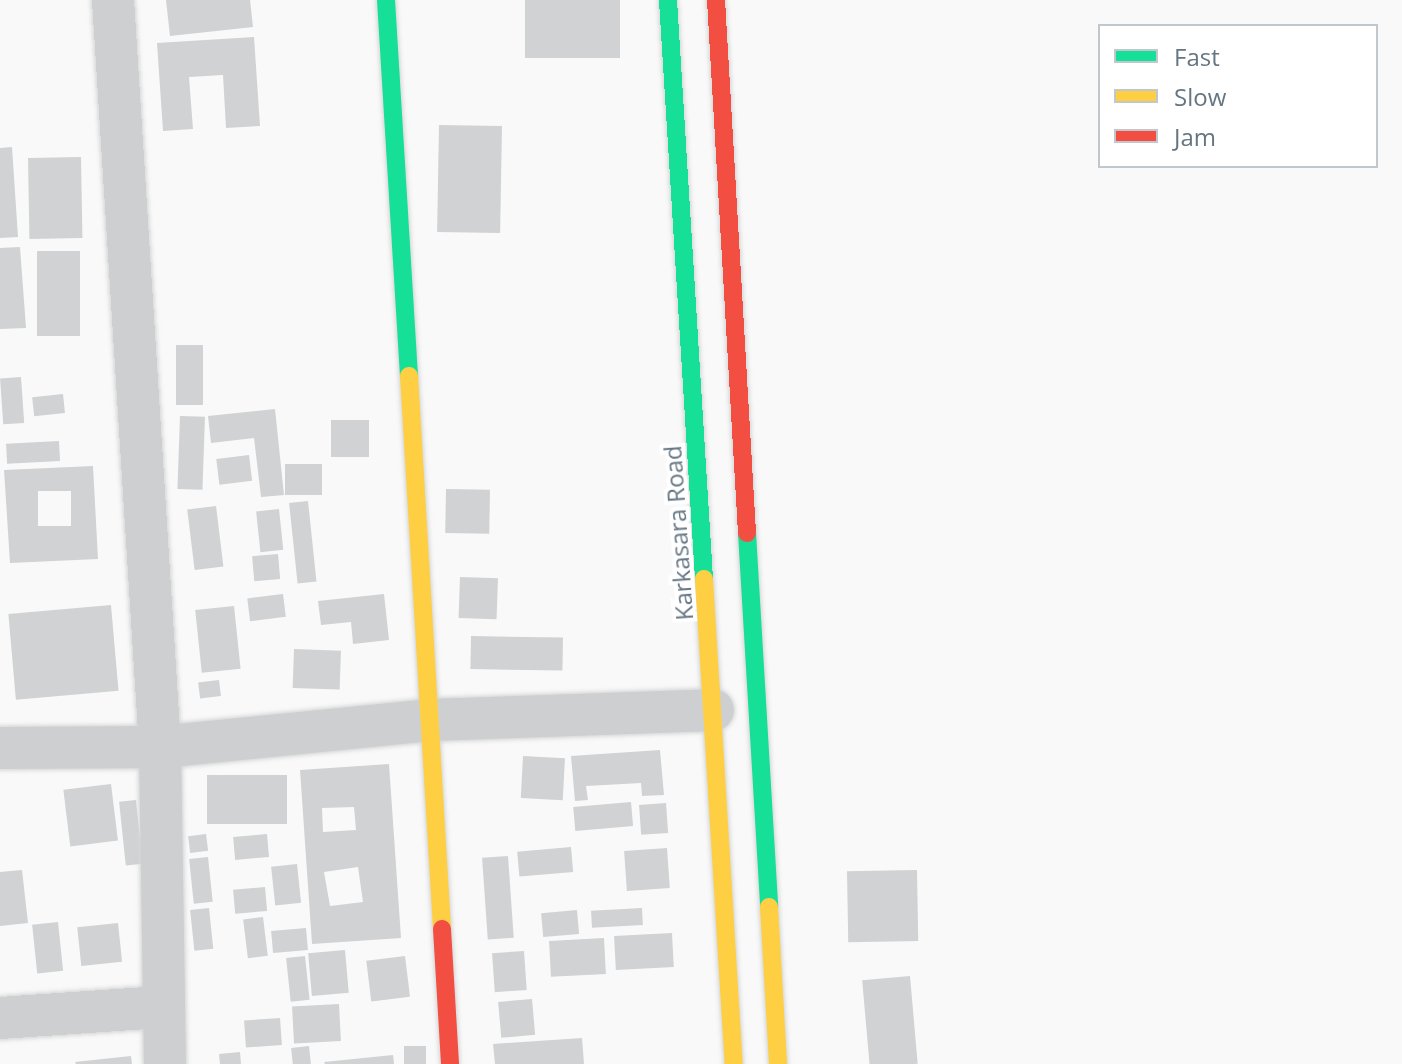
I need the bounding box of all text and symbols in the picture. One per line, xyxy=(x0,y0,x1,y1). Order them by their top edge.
legend xyxy=(1098,24,1378,168)
text: Fast xyxy=(1174,40,1220,73)
text: Slow xyxy=(1174,80,1226,113)
text: Jam xyxy=(1174,120,1216,153)
street label: Karkasara Road xyxy=(658,445,698,621)

